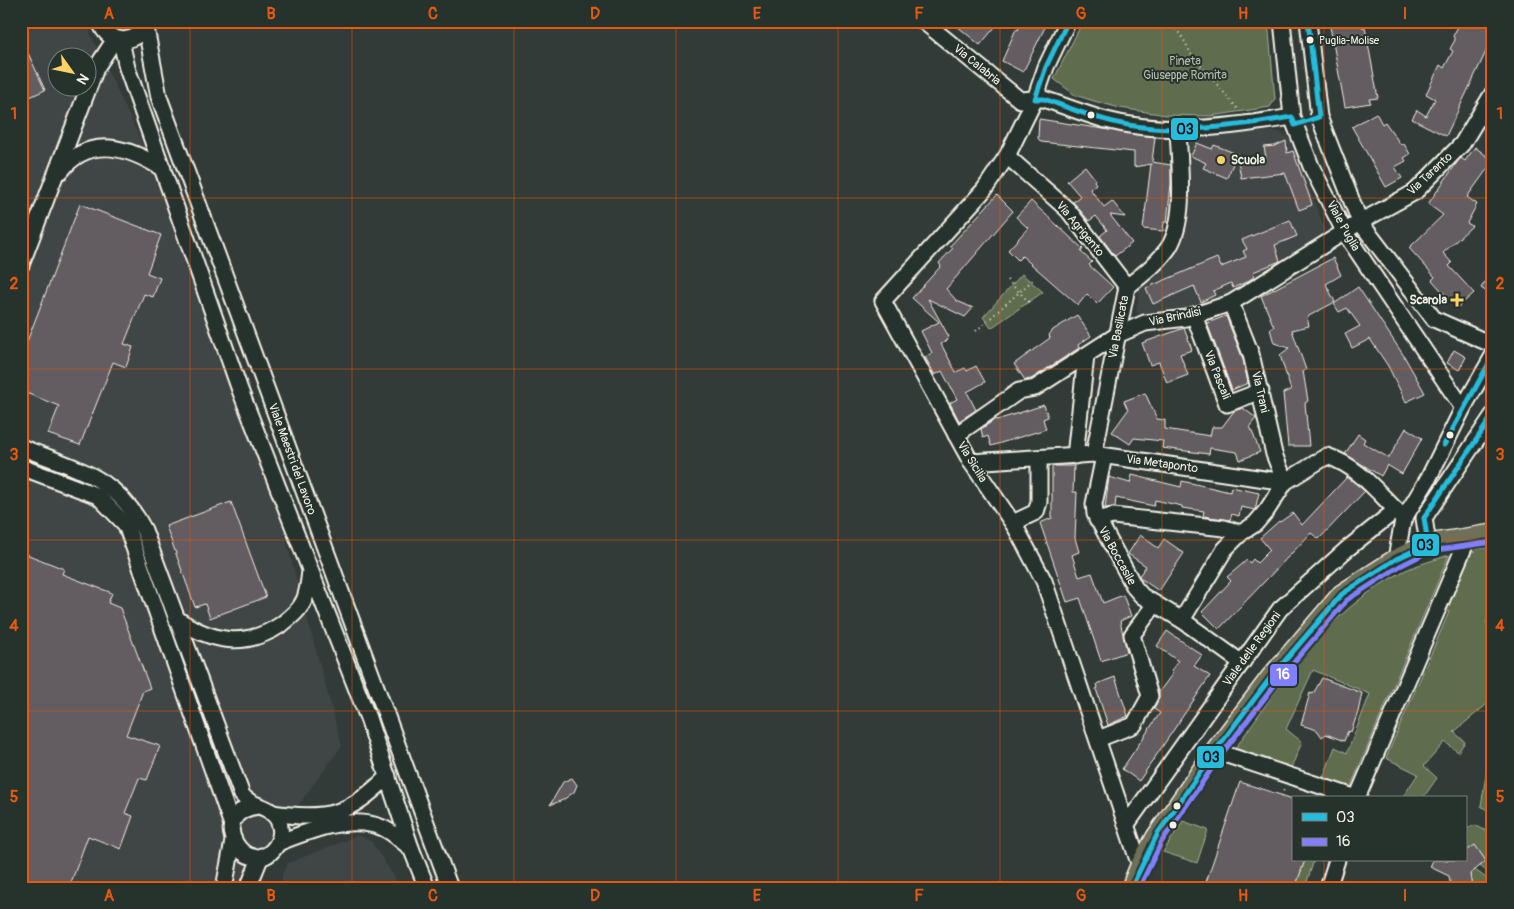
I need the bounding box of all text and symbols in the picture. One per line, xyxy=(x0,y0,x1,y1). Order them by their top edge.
text: A xyxy=(104,4,115,24)
text: B xyxy=(266,4,276,24)
text: C xyxy=(428,4,438,24)
text: D xyxy=(590,4,600,24)
text: E xyxy=(753,4,762,24)
text: F xyxy=(914,4,924,24)
text: G xyxy=(1076,4,1087,24)
text: H xyxy=(1238,4,1248,24)
text: I xyxy=(1403,4,1407,24)
place label: Puglia-Molise xyxy=(1319,34,1380,47)
marker: Puglia-Molise xyxy=(1305,35,1315,45)
street label: Via Calabria xyxy=(950,41,1004,89)
north arrow xyxy=(48,48,98,98)
park label: Pineta Giuseppe Romita xyxy=(1143,54,1227,83)
text: N xyxy=(73,70,92,87)
text: 1 xyxy=(11,104,17,124)
text: 1 xyxy=(1497,104,1503,124)
unlabelled marker xyxy=(1086,110,1096,120)
line badge: 03 xyxy=(1170,117,1199,141)
text: 03 xyxy=(1176,121,1194,138)
street label: Via Taranto xyxy=(1404,149,1456,199)
place label: Scuola xyxy=(1231,153,1265,168)
marker: Scuola xyxy=(1215,154,1227,166)
street label: Via Agrigento xyxy=(1053,198,1108,260)
street label: Viale Puglia xyxy=(1323,198,1363,254)
text: 2 xyxy=(10,274,19,294)
text: 2 xyxy=(1496,274,1505,294)
place label: Scarola xyxy=(1409,293,1447,308)
street label: Via Basilicata xyxy=(1106,294,1133,360)
marker: Scarola xyxy=(1451,294,1463,306)
street label: Via Brindisi xyxy=(1148,304,1202,330)
street label: Via Pascali xyxy=(1200,348,1234,402)
street label: Via Trani xyxy=(1248,370,1272,414)
street label: Viale Maestri del Lavoro xyxy=(265,401,319,517)
unlabelled marker xyxy=(1445,430,1455,440)
street label: Via Sicilia xyxy=(954,439,991,486)
text: 3 xyxy=(10,445,19,465)
text: 3 xyxy=(1496,445,1505,465)
street label: Via Metaponto xyxy=(1125,452,1199,477)
street label: Via Boccasile xyxy=(1095,524,1139,588)
line badge: 03 xyxy=(1411,533,1440,557)
text: 03 xyxy=(1416,537,1434,554)
street label: Viale delle Regioni xyxy=(1220,609,1284,689)
text: 4 xyxy=(9,616,19,636)
text: 4 xyxy=(1495,616,1505,636)
line badge: 16 xyxy=(1269,663,1298,687)
text: 16 xyxy=(1276,666,1290,683)
line badge: 03 xyxy=(1196,745,1225,769)
text: 03 xyxy=(1202,749,1220,766)
text: 5 xyxy=(10,787,19,807)
text: 5 xyxy=(1496,787,1505,807)
legend xyxy=(1292,796,1466,862)
unlabelled marker xyxy=(1172,801,1182,811)
text: 03 xyxy=(1336,808,1355,827)
unlabelled marker xyxy=(1168,820,1178,830)
text: 16 xyxy=(1336,832,1351,851)
text: A xyxy=(104,886,115,906)
text: B xyxy=(266,886,276,906)
text: C xyxy=(428,886,438,906)
text: D xyxy=(590,886,600,906)
text: E xyxy=(753,886,762,906)
text: F xyxy=(914,886,924,906)
text: G xyxy=(1076,886,1087,906)
text: H xyxy=(1238,886,1248,906)
text: I xyxy=(1403,886,1407,906)

